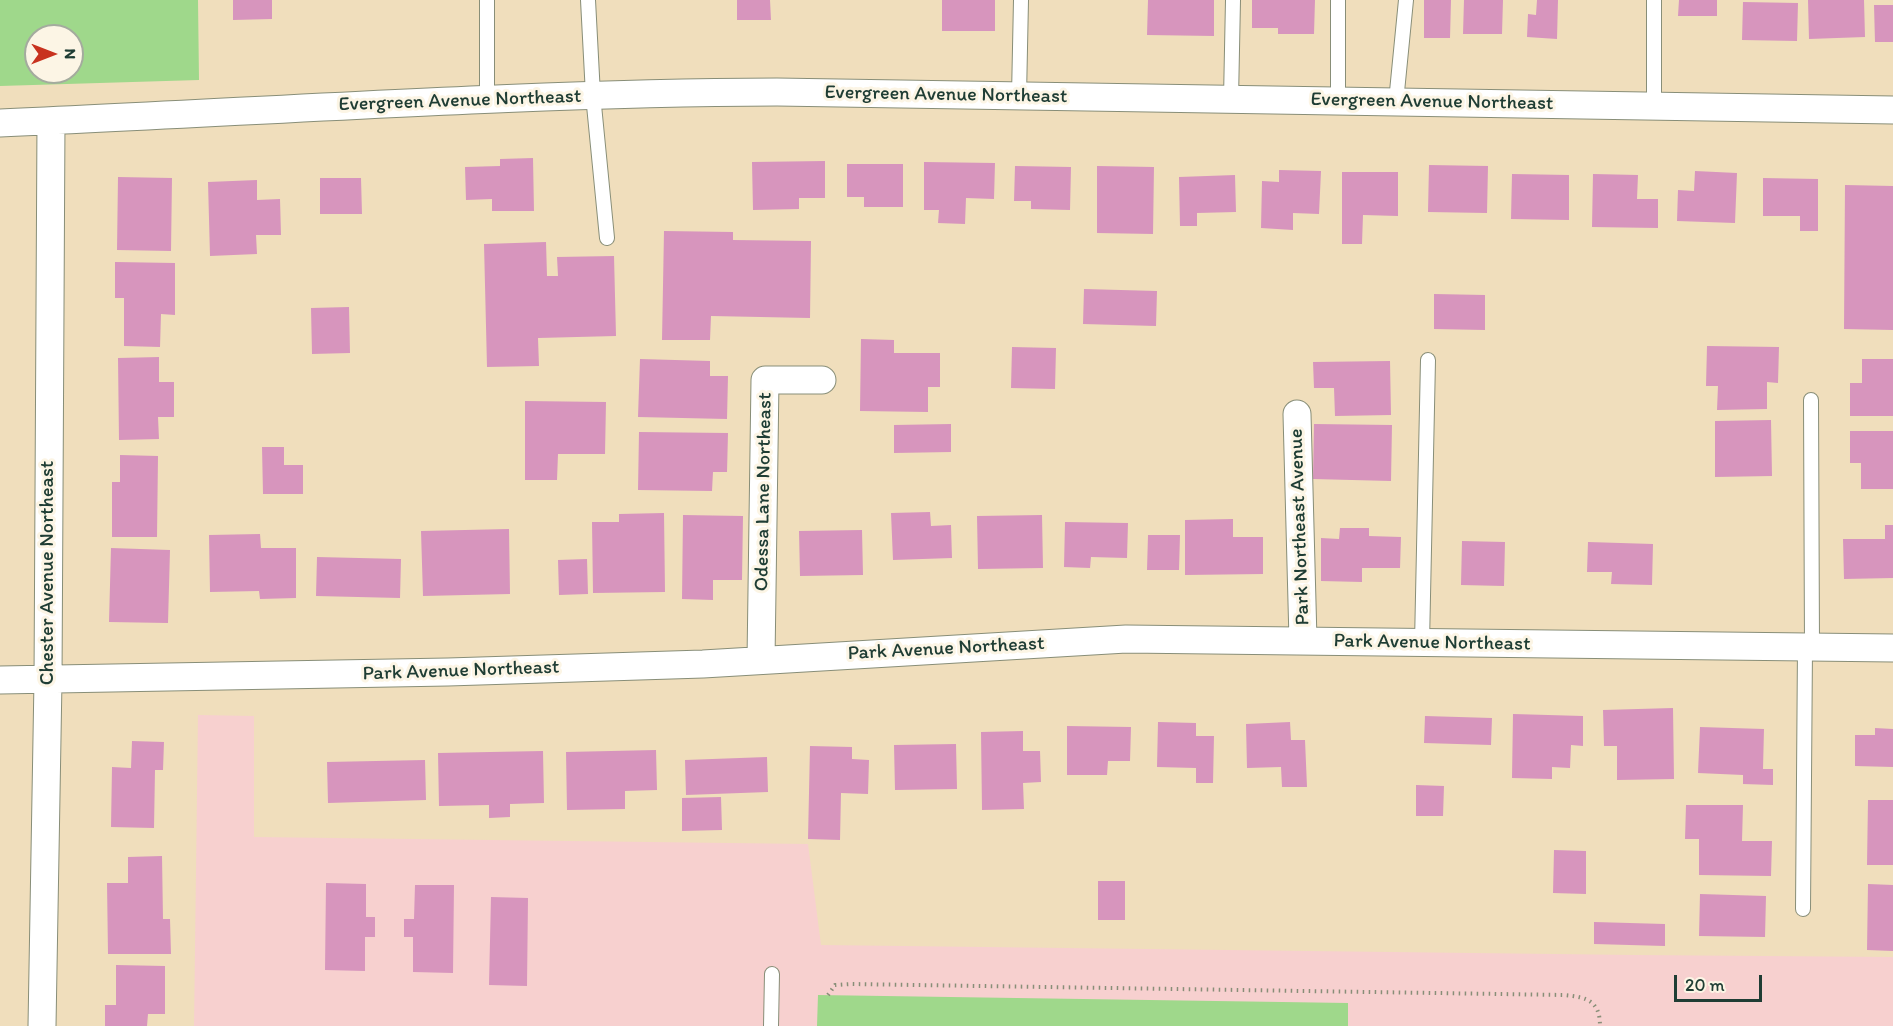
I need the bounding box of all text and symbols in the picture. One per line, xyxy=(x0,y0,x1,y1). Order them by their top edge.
north arrow xyxy=(24,24,84,84)
text: N xyxy=(61,49,80,59)
street label: Evergreen Avenue Northeast xyxy=(824,81,1068,109)
street label: Evergreen Avenue Northeast xyxy=(338,85,582,117)
street label: Evergreen Avenue Northeast xyxy=(1310,88,1554,116)
street label: Odessa Lane Northeast xyxy=(750,392,778,592)
street label: Park Northeast Avenue xyxy=(1285,428,1315,626)
street label: Chester Avenue Northeast xyxy=(36,461,60,685)
street label: Park Avenue Northeast xyxy=(1333,629,1531,657)
street label: Park Avenue Northeast xyxy=(847,632,1045,666)
street label: Park Avenue Northeast xyxy=(362,656,560,686)
scale bar xyxy=(1677,963,1766,1001)
text: 20 m xyxy=(1685,974,1725,996)

